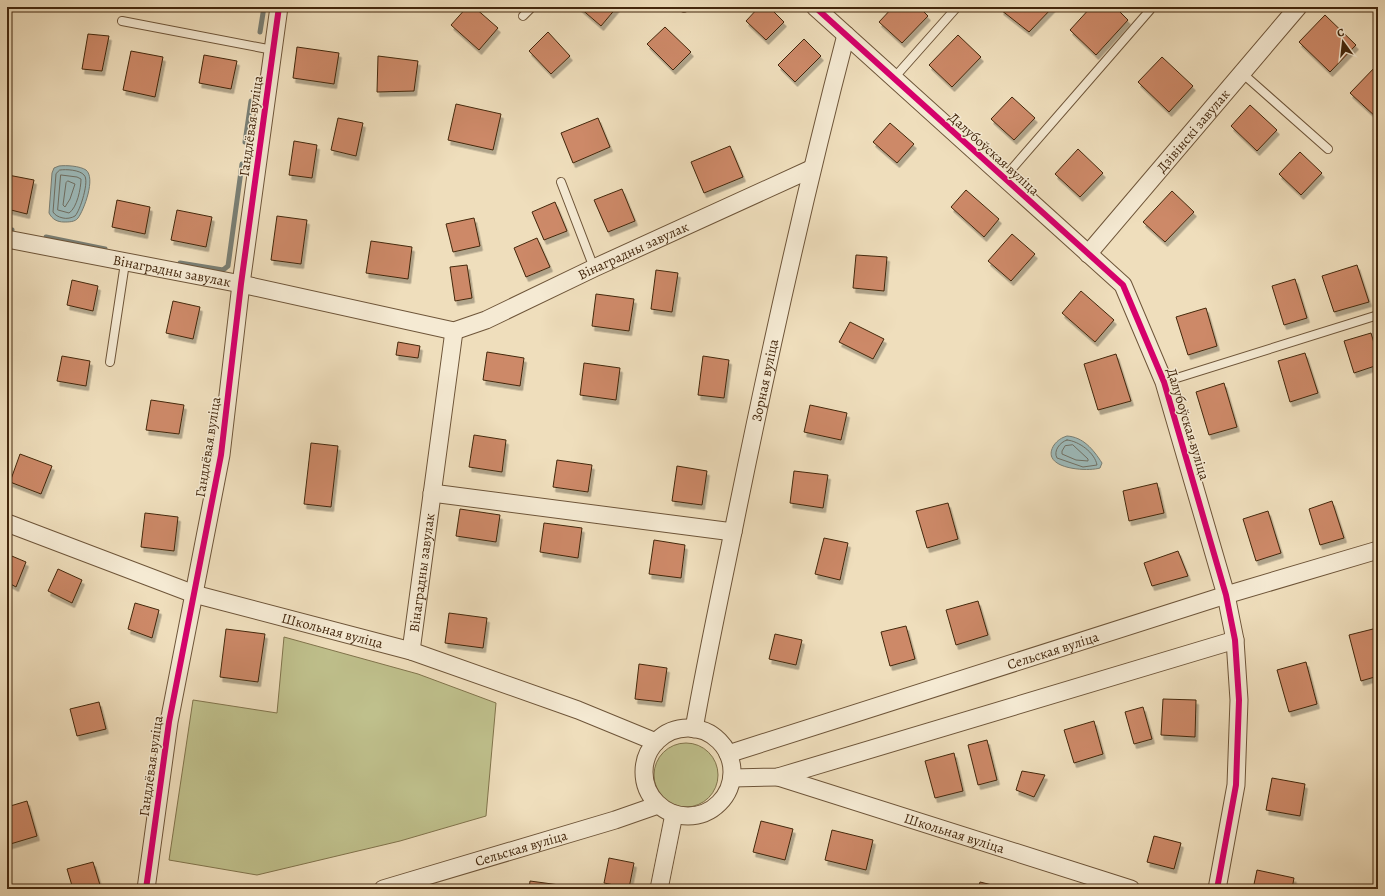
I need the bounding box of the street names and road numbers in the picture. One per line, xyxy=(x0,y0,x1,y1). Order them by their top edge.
street label: Гандлёвая вуліца xyxy=(235,74,268,178)
street label: Дзівінскі завулак xyxy=(1152,85,1234,176)
street label: Далубоўская вуліца xyxy=(944,108,1044,200)
street label: Вінаградны завулак xyxy=(575,217,691,284)
street label: Вінаградны завулак xyxy=(111,250,233,291)
street label: Зорная вуліца xyxy=(747,336,783,423)
street label: Далубоўская вуліца xyxy=(1162,366,1214,483)
street label: Гандлёвая вуліца xyxy=(191,395,225,499)
street label: Вінаградны завулак xyxy=(404,512,439,633)
street label: Школьная вуліца xyxy=(279,608,386,653)
street label: Сельская вуліца xyxy=(1005,627,1102,674)
street label: Гандлёвая вуліца xyxy=(135,714,168,818)
street label: Школьная вуліца xyxy=(902,808,1007,858)
street label: Сельская вуліца xyxy=(473,825,570,871)

